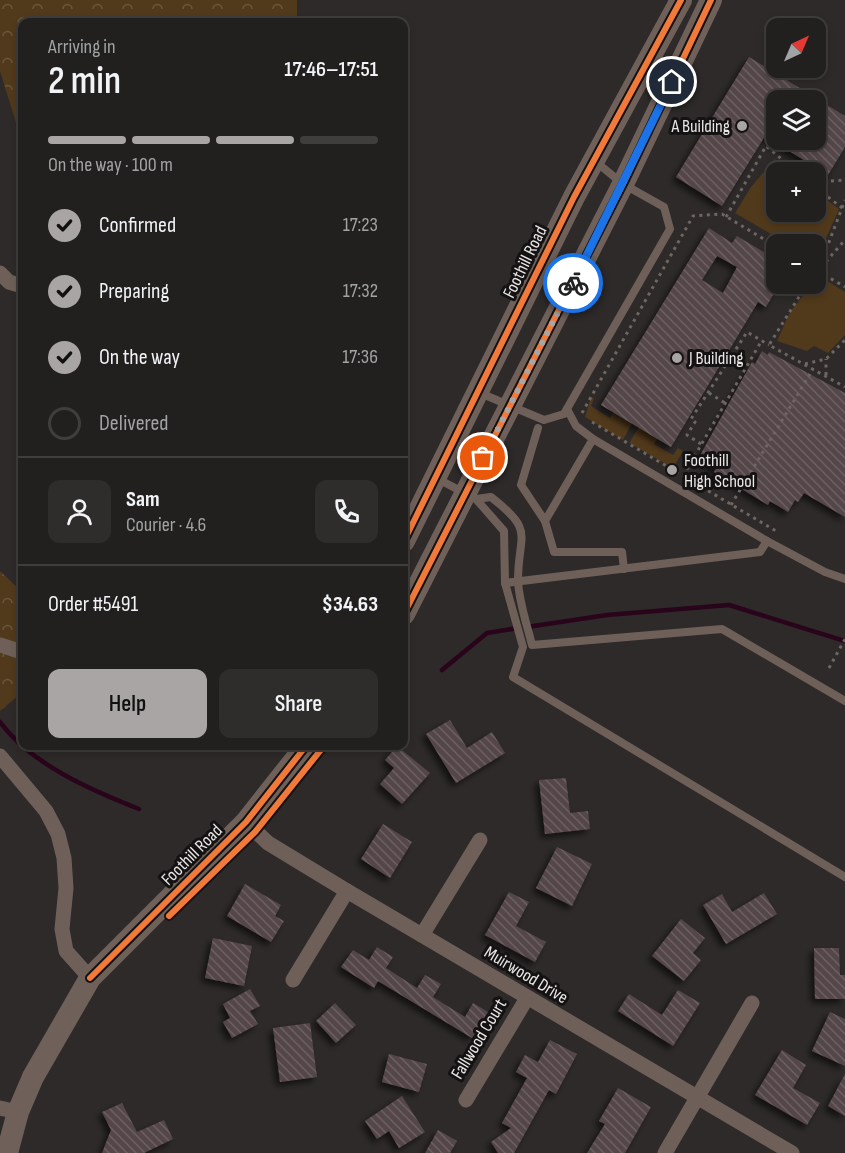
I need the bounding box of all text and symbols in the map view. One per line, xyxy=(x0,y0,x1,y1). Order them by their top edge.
north arrow xyxy=(766,18,826,78)
map controls xyxy=(766,18,826,294)
text: Arriving in xyxy=(48,35,116,59)
text: 17:46–17:51 xyxy=(284,56,378,83)
pin xyxy=(646,56,697,107)
text: 2 min xyxy=(48,58,121,105)
icon: home xyxy=(655,65,688,98)
button: layers xyxy=(766,90,826,150)
place label: A Building xyxy=(670,116,730,137)
marker: A Building xyxy=(735,119,749,133)
text: On the way · 100 m xyxy=(48,153,173,177)
button: + xyxy=(766,162,826,222)
icon: check xyxy=(48,209,81,242)
text: Confirmed xyxy=(99,212,176,239)
text: 17:23 xyxy=(343,213,378,237)
street label: Foothill Road xyxy=(499,223,551,301)
button: − xyxy=(766,234,826,294)
courier xyxy=(543,253,603,313)
icon: bike xyxy=(557,267,590,300)
icon: check xyxy=(48,275,81,308)
text: Preparing xyxy=(99,278,169,305)
text: 17:32 xyxy=(343,279,378,303)
icon: check xyxy=(48,341,81,374)
text: On the way xyxy=(99,344,180,371)
text: 17:36 xyxy=(342,345,378,369)
place label: J Building xyxy=(688,348,744,369)
marker: J Building xyxy=(670,351,684,365)
text: Delivered xyxy=(99,410,168,437)
pin xyxy=(457,432,508,483)
icon: bag xyxy=(466,441,499,474)
place label: Foothill High School xyxy=(684,450,755,492)
marker: Foothill High School xyxy=(665,463,679,477)
button: person xyxy=(48,480,111,543)
button: phone xyxy=(315,480,378,543)
text: Sam xyxy=(126,486,160,513)
text: Courier · 4.6 xyxy=(126,513,206,537)
text: Order #5491 xyxy=(48,591,138,618)
text: $34.63 xyxy=(322,591,378,618)
button: Help xyxy=(48,669,207,738)
button: Share xyxy=(219,669,378,738)
street label: Foothill Road xyxy=(157,820,227,890)
street label: Muirwood Drive xyxy=(480,942,572,1008)
street label: Fallwood Court xyxy=(447,995,511,1083)

